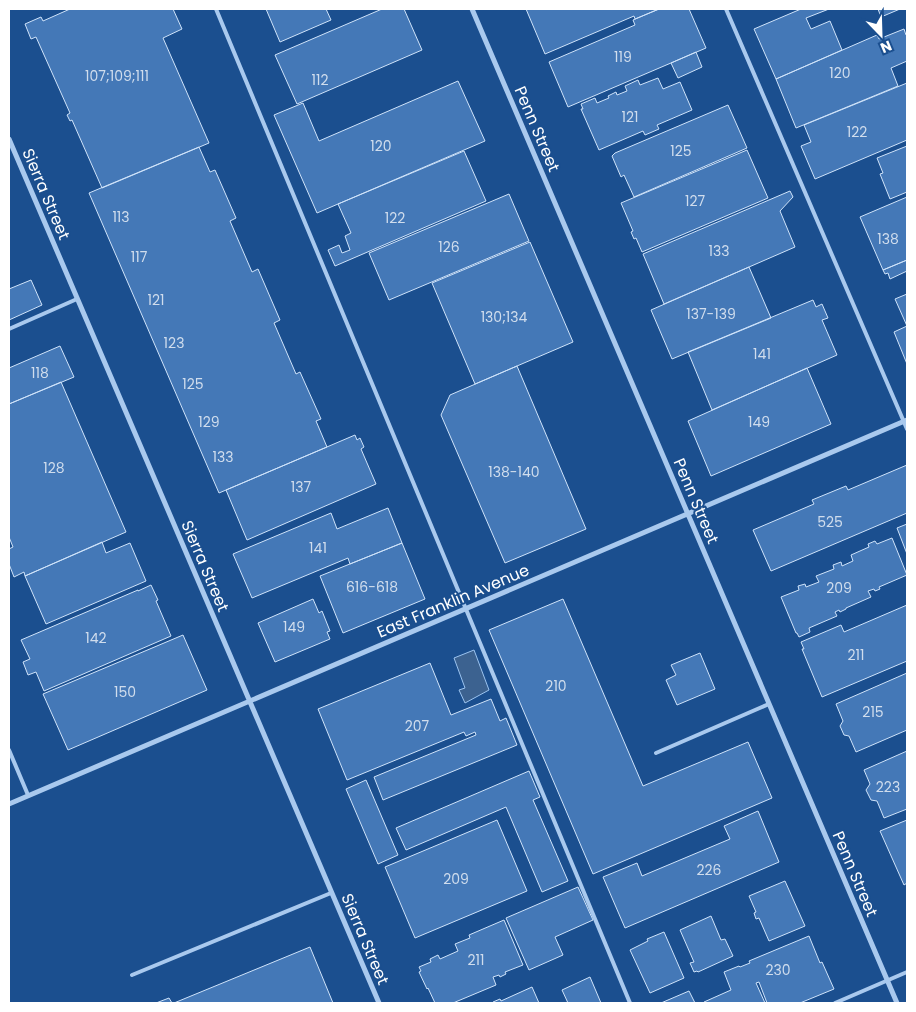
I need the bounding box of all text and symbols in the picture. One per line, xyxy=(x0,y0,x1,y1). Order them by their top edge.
north arrow xyxy=(856,10,906,60)
text: N xyxy=(877,36,895,58)
house number: 119 xyxy=(614,47,632,67)
house number: 120 xyxy=(829,63,851,83)
house number: 107;109;111 xyxy=(85,66,149,86)
house number: 112 xyxy=(311,70,329,90)
street label: Penn Street xyxy=(509,83,565,175)
house number: 121 xyxy=(621,107,639,127)
house number: 122 xyxy=(847,122,867,142)
house number: 120 xyxy=(370,136,392,156)
house number: 125 xyxy=(670,141,692,161)
street label: Sierra Street xyxy=(16,145,76,243)
house number: 127 xyxy=(685,191,705,211)
house number: 113 xyxy=(112,207,130,227)
house number: 122 xyxy=(385,208,405,228)
house number: 138 xyxy=(877,229,899,249)
house number: 126 xyxy=(438,237,460,257)
house number: 133 xyxy=(709,241,729,261)
house number: 117 xyxy=(131,247,148,267)
house number: 121 xyxy=(147,290,165,310)
house number: 137-139 xyxy=(686,304,736,324)
house number: 130;134 xyxy=(481,307,528,327)
house number: 123 xyxy=(164,333,184,353)
house number: 141 xyxy=(753,344,771,364)
house number: 118 xyxy=(31,363,49,383)
house number: 125 xyxy=(182,374,204,394)
house number: 129 xyxy=(198,412,220,432)
house number: 149 xyxy=(748,412,770,432)
house number: 133 xyxy=(213,447,233,467)
street label: Penn Street xyxy=(668,455,724,547)
house number: 128 xyxy=(43,458,65,478)
house number: 138-140 xyxy=(488,462,540,482)
house number: 137 xyxy=(291,477,312,497)
house number: 525 xyxy=(817,512,843,532)
street label: Sierra Street xyxy=(175,517,235,615)
house number: 141 xyxy=(309,538,327,558)
street label: East Franklin Avenue xyxy=(373,558,533,643)
house number: 616-618 xyxy=(346,577,398,597)
house number: 209 xyxy=(826,578,852,598)
house number: 149 xyxy=(283,617,305,637)
house number: 142 xyxy=(85,628,107,648)
house number: 211 xyxy=(847,645,865,665)
house number: 210 xyxy=(545,676,567,696)
house number: 150 xyxy=(114,682,136,702)
house number: 215 xyxy=(862,702,884,722)
house number: 207 xyxy=(405,716,430,736)
house number: 223 xyxy=(876,777,900,797)
street label: Penn Street xyxy=(827,828,883,920)
house number: 226 xyxy=(697,860,722,880)
house number: 209 xyxy=(443,869,469,889)
street label: Sierra Street xyxy=(335,890,395,988)
house number: 211 xyxy=(467,950,485,970)
house number: 230 xyxy=(765,960,791,980)

